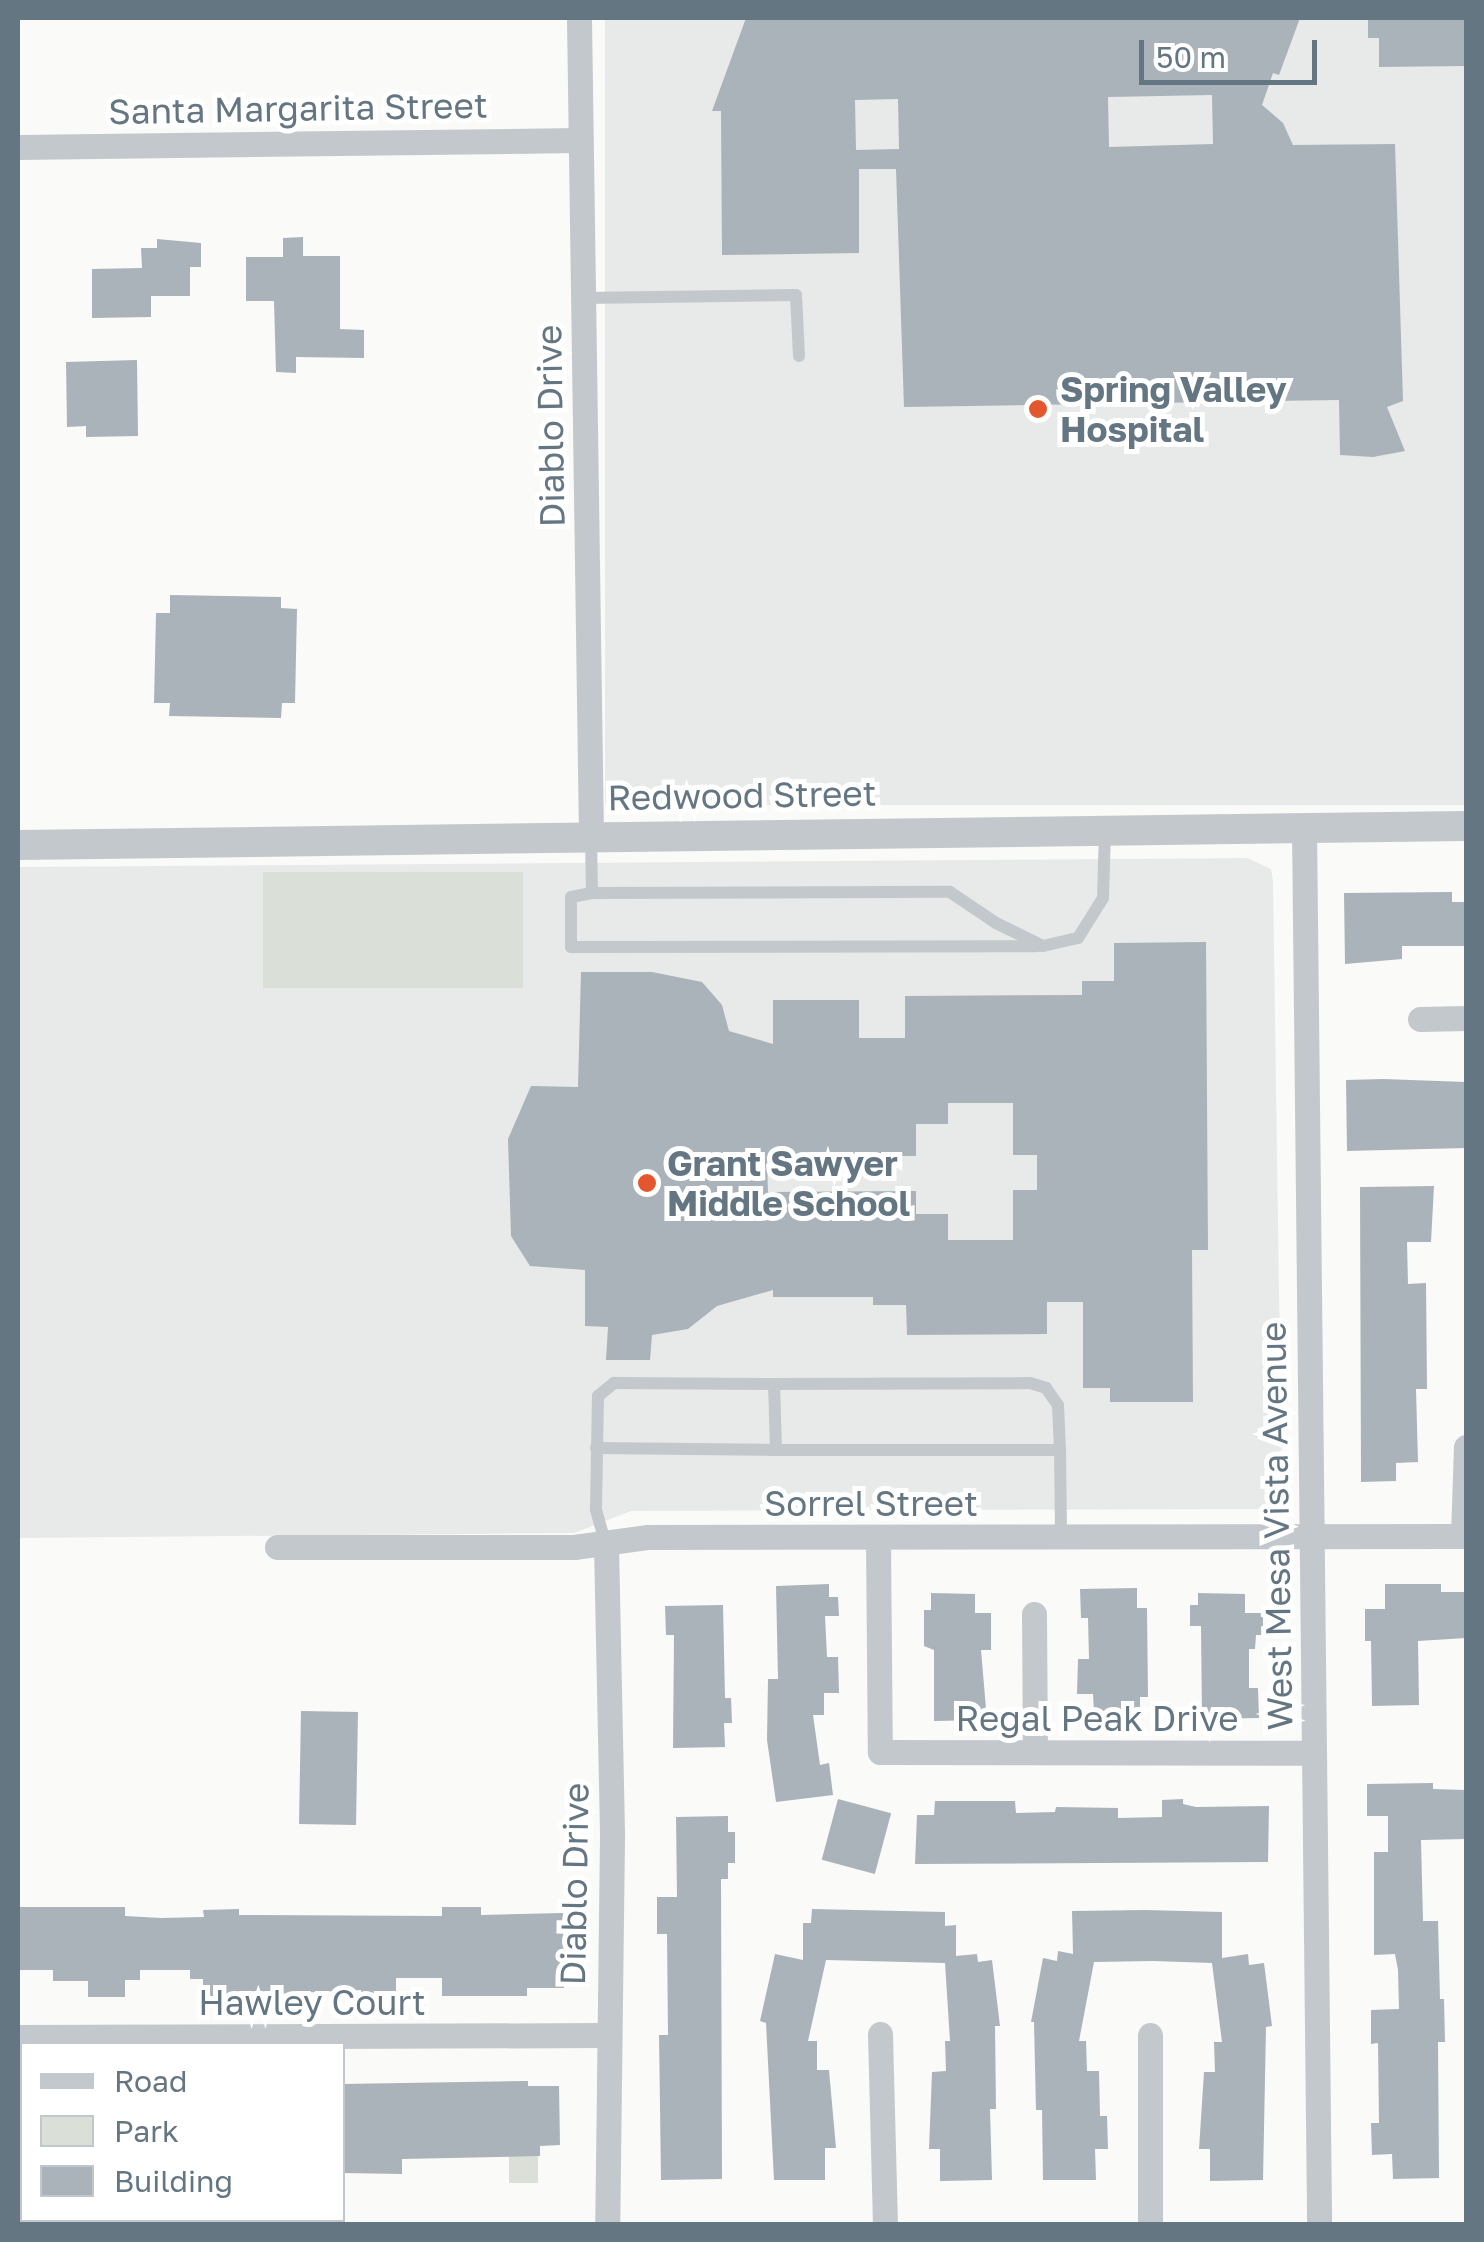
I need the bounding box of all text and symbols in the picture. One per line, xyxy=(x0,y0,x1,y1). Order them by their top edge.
scale bar xyxy=(1144,20,1322,82)
text: 50 m xyxy=(1156,39,1226,75)
street label: Santa Margarita Street xyxy=(108,84,488,132)
street label: Diablo Drive xyxy=(527,324,573,528)
place label: Spring Valley Hospital xyxy=(1060,368,1287,450)
marker: Spring Valley Hospital xyxy=(1025,396,1051,422)
street label: Redwood Street xyxy=(607,772,877,818)
place label: Grant Sawyer Middle School xyxy=(667,1142,910,1224)
marker: Grant Sawyer Middle School xyxy=(636,1172,658,1194)
street label: West Mesa Vista Avenue xyxy=(1251,1321,1301,1731)
street label: Sorrel Street xyxy=(764,1482,978,1524)
street label: Regal Peak Drive xyxy=(956,1697,1238,1739)
street label: Diablo Drive xyxy=(551,1782,597,1986)
street label: Hawley Court xyxy=(198,1981,426,2023)
legend xyxy=(20,2042,345,2222)
text: Road xyxy=(114,2063,188,2099)
text: Park xyxy=(114,2113,179,2149)
text: Building xyxy=(114,2163,233,2199)

